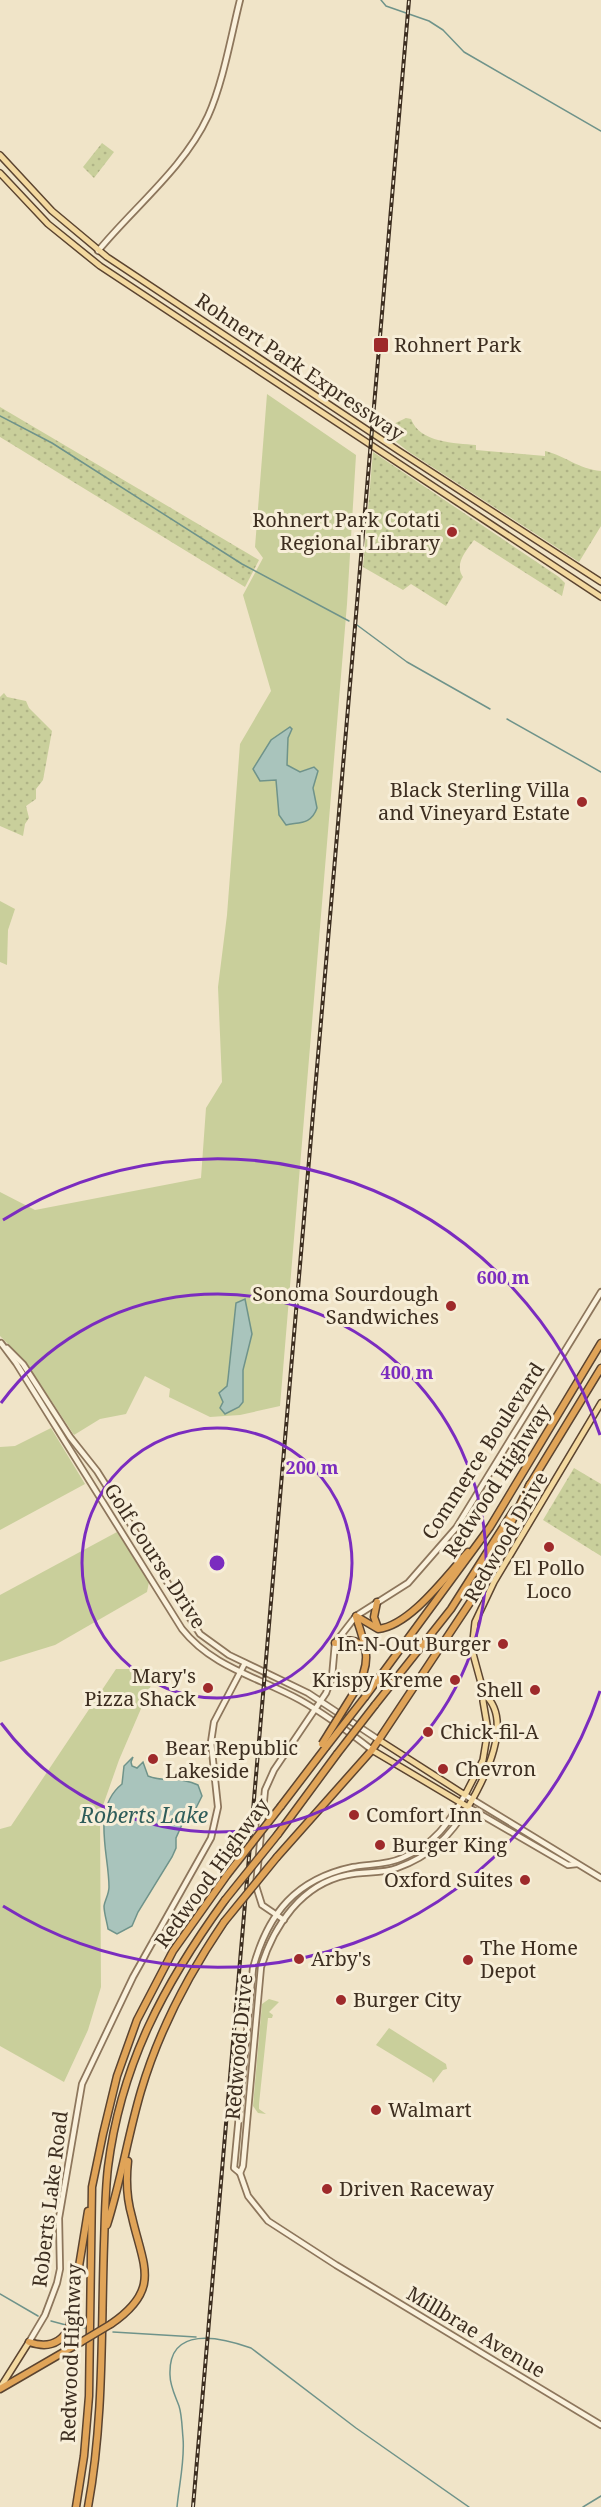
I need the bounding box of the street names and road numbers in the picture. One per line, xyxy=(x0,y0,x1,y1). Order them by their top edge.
street label: Rohnert Park Expressway xyxy=(191,287,410,447)
street label: Commerce Boulevard xyxy=(415,1357,550,1545)
street label: Redwood Highway xyxy=(437,1398,557,1563)
street label: Redwood Drive xyxy=(457,1467,554,1607)
street label: Golf Course Drive xyxy=(98,1478,213,1634)
street label: Redwood Highway xyxy=(148,1792,276,1953)
street label: Redwood Drive xyxy=(219,1973,258,2121)
street label: Roberts Lake Road xyxy=(25,2109,74,2289)
street label: Redwood Highway xyxy=(54,2262,87,2443)
street label: Millbrae Avenue xyxy=(402,2279,551,2384)

